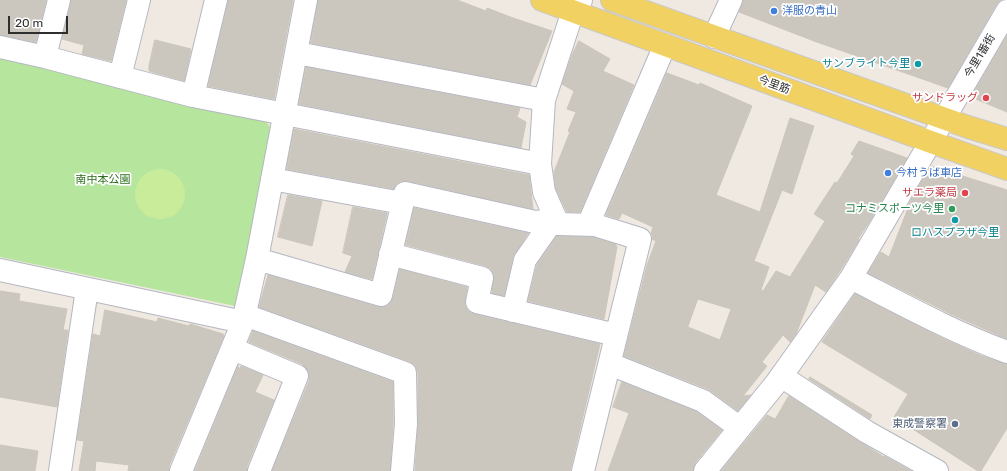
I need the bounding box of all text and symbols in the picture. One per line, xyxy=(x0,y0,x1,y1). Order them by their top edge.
place label: 洋服の青山 xyxy=(782,4,837,18)
marker: 洋服の青山 xyxy=(769,6,779,16)
scale bar xyxy=(10,8,70,34)
text: 20 m xyxy=(15,16,43,30)
street label: 今里1番街 xyxy=(962,32,998,80)
place label: サンブライト今里 xyxy=(822,57,910,71)
marker: サンブライト今里 xyxy=(913,59,923,69)
street label: 今里筋 xyxy=(756,73,792,97)
place label: サンドラッグ xyxy=(912,91,978,105)
marker: サンドラッグ xyxy=(981,93,991,103)
place label: 今村うば車店 xyxy=(896,166,962,180)
marker: 今村うば車店 xyxy=(883,168,893,178)
park label: 南中本公園 xyxy=(76,173,130,187)
place label: サエラ薬局 xyxy=(902,186,957,200)
marker: サエラ薬局 xyxy=(960,188,970,198)
place label: コナミスポーツ今里 xyxy=(845,202,944,216)
marker: コナミスポーツ今里 xyxy=(947,204,957,214)
marker: ロハスプラザ今里 xyxy=(950,215,960,225)
place label: ロハスプラザ今里 xyxy=(911,226,999,240)
place label: 東成警察署 xyxy=(892,417,947,431)
marker: 東成警察署 xyxy=(950,419,960,429)

